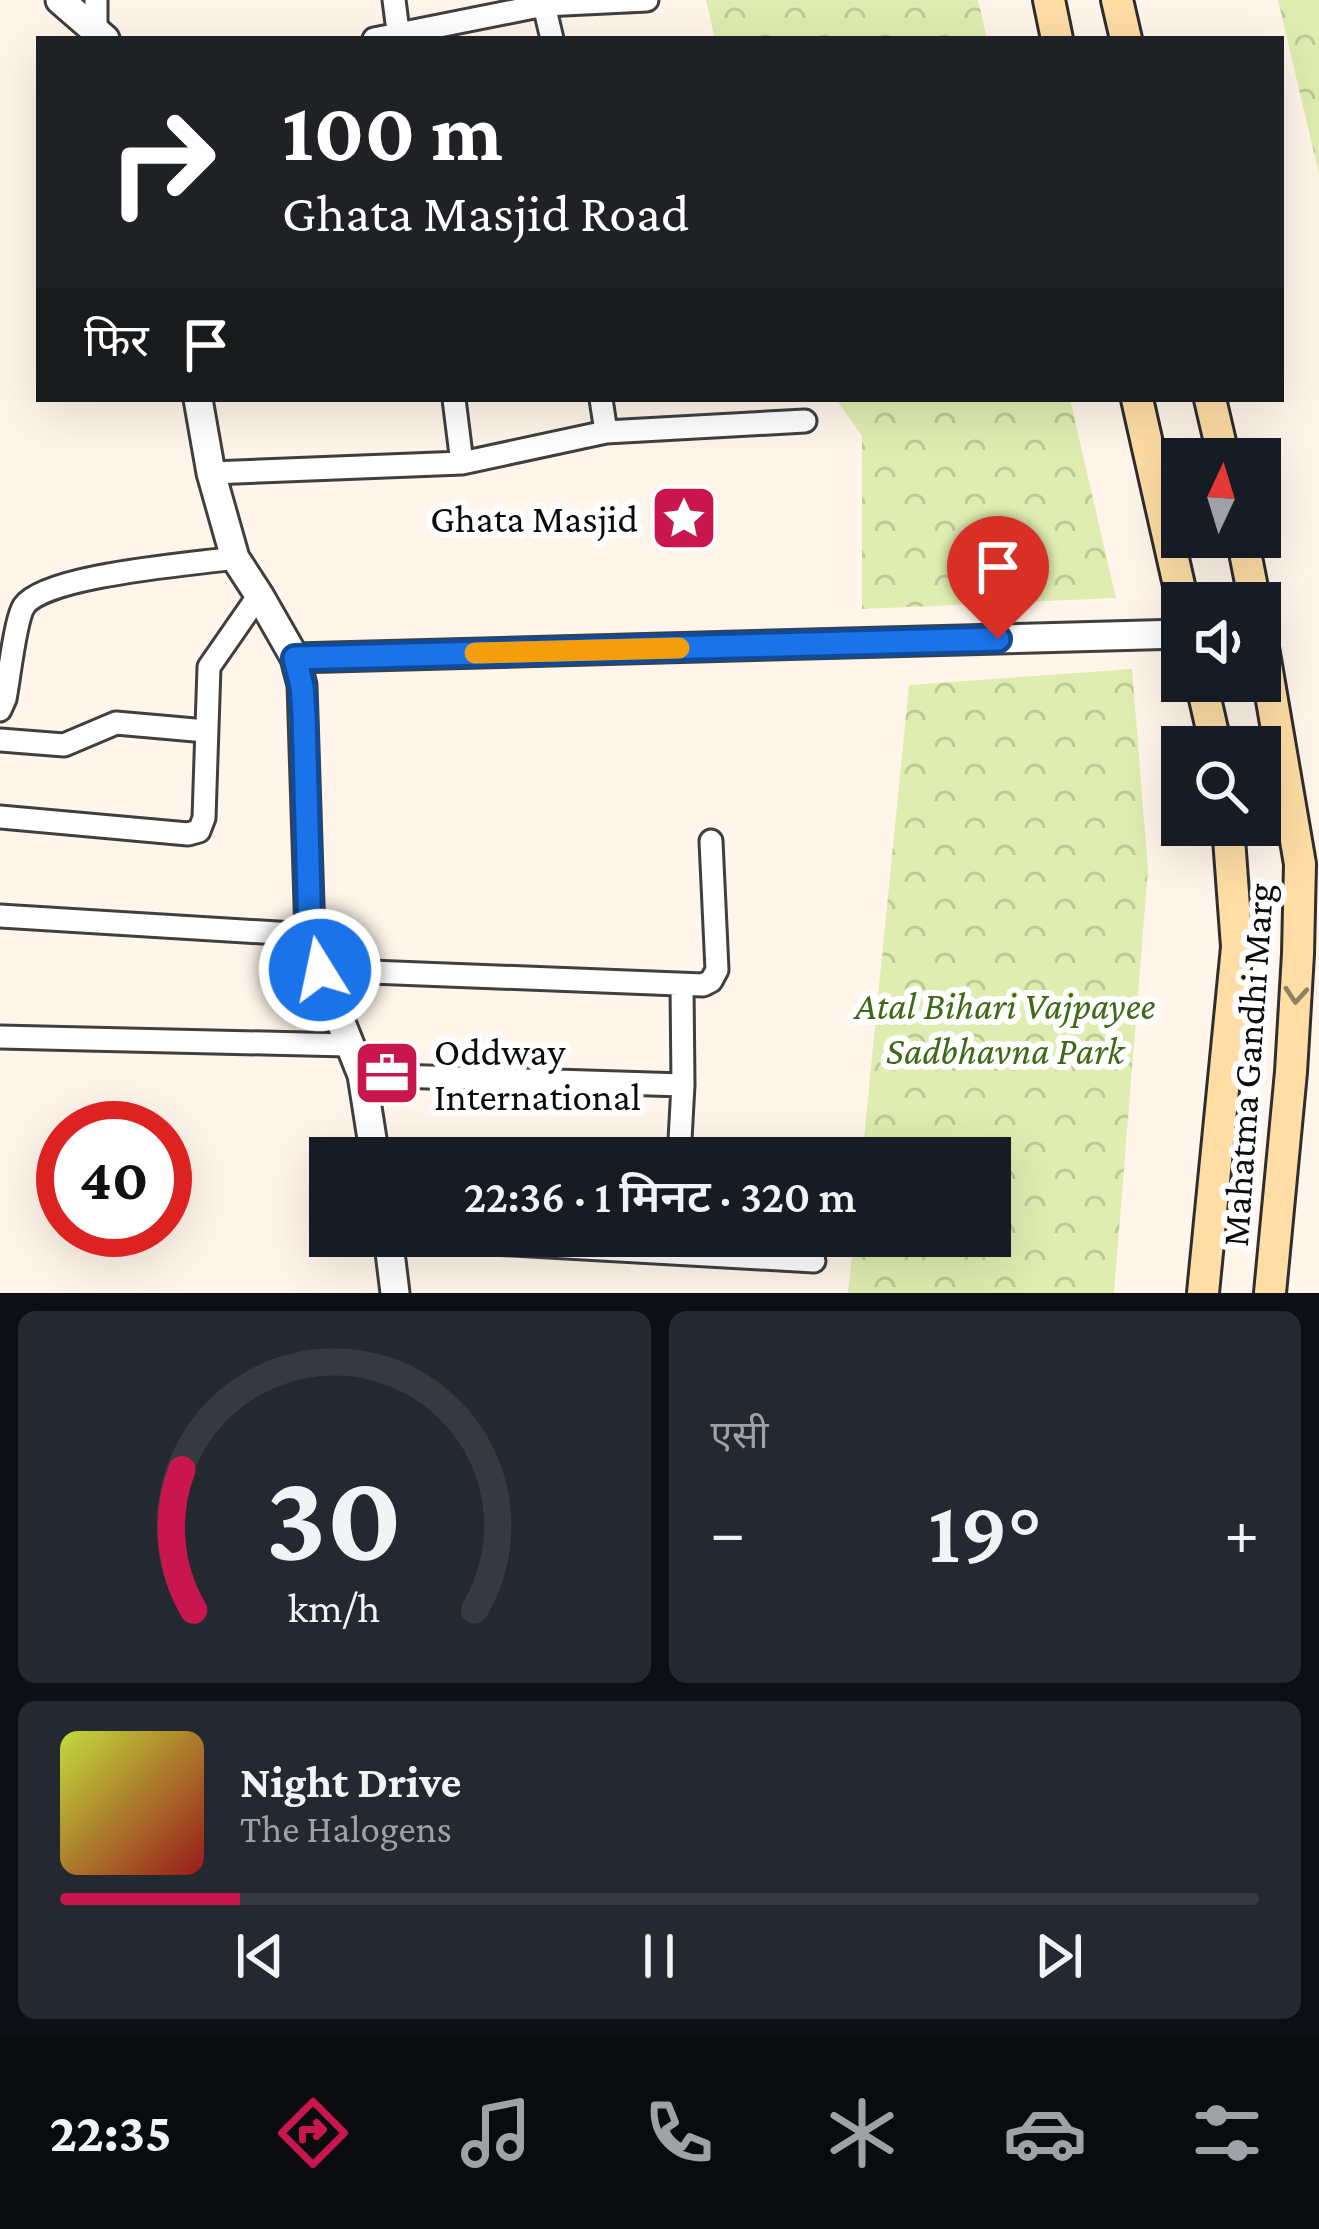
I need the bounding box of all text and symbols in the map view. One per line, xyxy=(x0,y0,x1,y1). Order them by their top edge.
icon: right xyxy=(84,84,240,240)
text: 100 m xyxy=(282,85,503,178)
text: Ghata Masjid Road xyxy=(282,183,689,243)
icon: arrive xyxy=(173,312,239,378)
text: फिर xyxy=(84,316,149,366)
north arrow xyxy=(1161,438,1281,558)
map controls xyxy=(1161,438,1281,846)
place icon: Ghata Masjid xyxy=(649,483,719,553)
place label: Ghata Masjid xyxy=(430,497,638,542)
pin xyxy=(947,516,1049,639)
icon: arrive xyxy=(965,534,1031,600)
button: sound xyxy=(1161,582,1281,702)
button: search xyxy=(1161,726,1281,846)
street label: Mahatma Gandhi Marg xyxy=(1213,882,1282,1248)
position arrow xyxy=(257,907,383,1033)
park label: Atal Bihari Vajpayee Sadbhavna Park xyxy=(853,984,1155,1072)
one-way arrow xyxy=(1283,986,1309,1005)
place label: Oddway International xyxy=(434,1030,641,1118)
office icon: Oddway International xyxy=(352,1038,422,1108)
speed limit sign: 40 xyxy=(36,1101,192,1257)
text: 22:36 · 1 मिनट · 320 m xyxy=(464,1172,856,1222)
text: एसी xyxy=(711,1413,769,1456)
text: 30 xyxy=(266,1447,403,1586)
text: 19° xyxy=(928,1481,1042,1581)
text: − xyxy=(711,1495,745,1568)
text: + xyxy=(1224,1495,1259,1568)
text: km/h xyxy=(288,1584,380,1631)
text: Night Drive xyxy=(240,1757,461,1807)
text: The Halogens xyxy=(240,1807,452,1850)
icon: previous xyxy=(227,1923,293,1989)
icon: pause xyxy=(626,1923,692,1989)
icon: next xyxy=(1026,1923,1092,1989)
icon: directions xyxy=(271,2091,355,2175)
icon: music xyxy=(454,2091,538,2175)
icon: phone xyxy=(637,2091,721,2175)
icon: climate xyxy=(820,2091,904,2175)
icon: car xyxy=(1003,2091,1087,2175)
icon: filters xyxy=(1185,2091,1269,2175)
text: 22:35 xyxy=(49,2103,172,2163)

